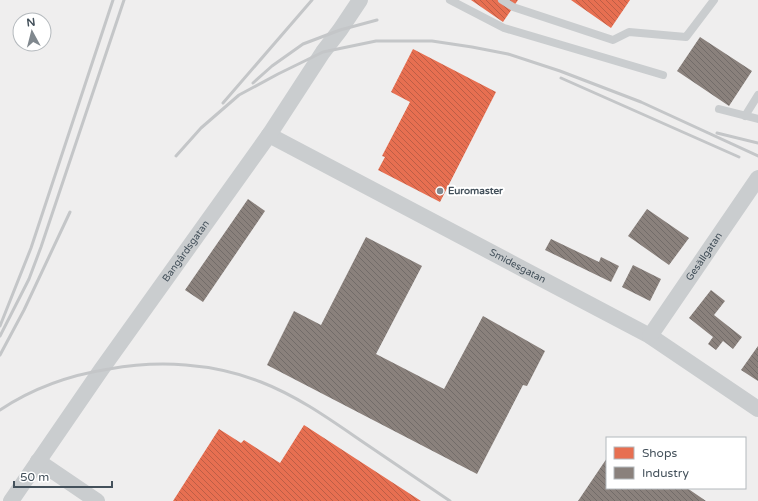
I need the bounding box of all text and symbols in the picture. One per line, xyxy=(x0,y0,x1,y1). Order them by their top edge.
north arrow xyxy=(12,12,52,52)
text: N xyxy=(26,16,36,30)
place label: Euromaster xyxy=(448,185,503,197)
marker: Euromaster xyxy=(435,186,445,196)
street label: Bangårdsgatan xyxy=(160,218,212,284)
street label: Gesällgatan xyxy=(683,230,725,283)
street label: Smidesgatan xyxy=(487,246,548,286)
legend xyxy=(606,437,746,489)
text: Shops xyxy=(642,446,677,460)
scale bar xyxy=(14,463,112,489)
text: Industry xyxy=(642,466,689,480)
text: 50 m xyxy=(20,470,49,484)

